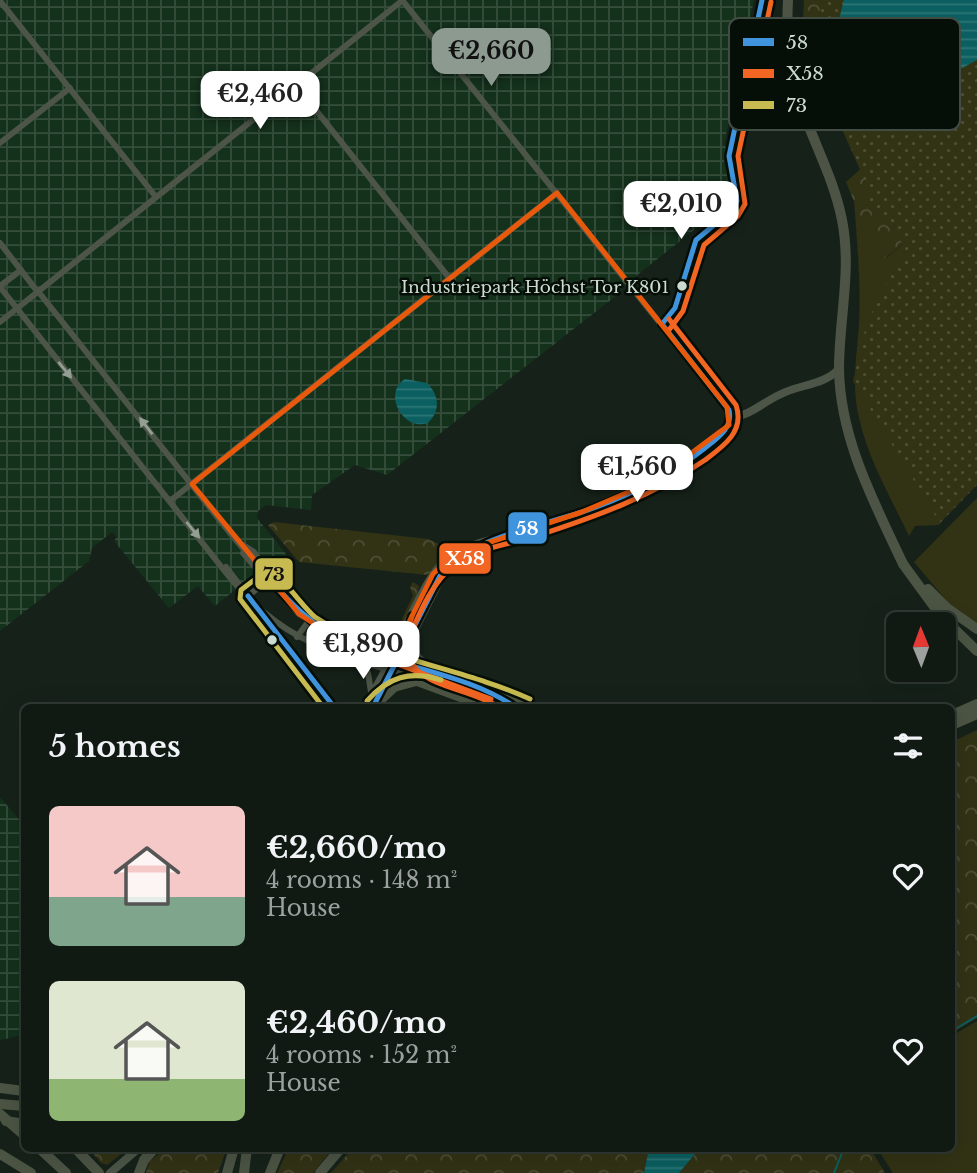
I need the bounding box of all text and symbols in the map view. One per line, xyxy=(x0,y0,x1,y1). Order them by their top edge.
legend xyxy=(729,18,960,130)
pin: €2,660 xyxy=(434,28,548,88)
text: 58 xyxy=(786,31,808,54)
text: €2,660 xyxy=(448,37,534,65)
text: X58 xyxy=(786,62,824,85)
pin: €2,460 xyxy=(203,72,317,131)
text: €2,460 xyxy=(217,80,303,108)
text: 73 xyxy=(786,94,807,117)
pin: €2,010 xyxy=(624,182,738,241)
text: €2,010 xyxy=(640,190,722,218)
place label: Industriepark Höchst Tor K801 xyxy=(401,277,669,298)
marker: Industriepark Höchst Tor K801 xyxy=(675,279,689,293)
one-way arrow xyxy=(58,361,73,379)
one-way arrow xyxy=(138,418,153,436)
pin: €1,560 xyxy=(580,444,694,504)
text: €1,560 xyxy=(597,453,677,481)
line badge: 58 xyxy=(507,511,548,545)
text: 58 xyxy=(515,517,539,540)
one-way arrow xyxy=(186,520,201,538)
line badge: X58 xyxy=(438,542,492,575)
text: X58 xyxy=(444,547,485,570)
line badge: 73 xyxy=(254,557,294,591)
text: 73 xyxy=(263,563,285,586)
north arrow xyxy=(886,612,956,682)
map controls xyxy=(886,612,956,682)
pin: €1,890 xyxy=(306,622,420,681)
text: €1,890 xyxy=(322,630,404,658)
unlabelled marker xyxy=(265,633,279,647)
icon: filters xyxy=(889,727,927,765)
text: 5 homes xyxy=(49,728,181,765)
text: €2,660/mo xyxy=(266,829,446,866)
icon: home xyxy=(105,834,189,918)
icon: heart xyxy=(889,857,927,895)
text: 4 rooms · 148 m² xyxy=(266,866,457,894)
text: House xyxy=(266,894,341,922)
text: €2,460/mo xyxy=(266,1004,446,1041)
icon: home xyxy=(105,1009,189,1093)
icon: heart xyxy=(889,1032,927,1070)
text: 4 rooms · 152 m² xyxy=(266,1041,457,1069)
text: House xyxy=(266,1069,341,1097)

